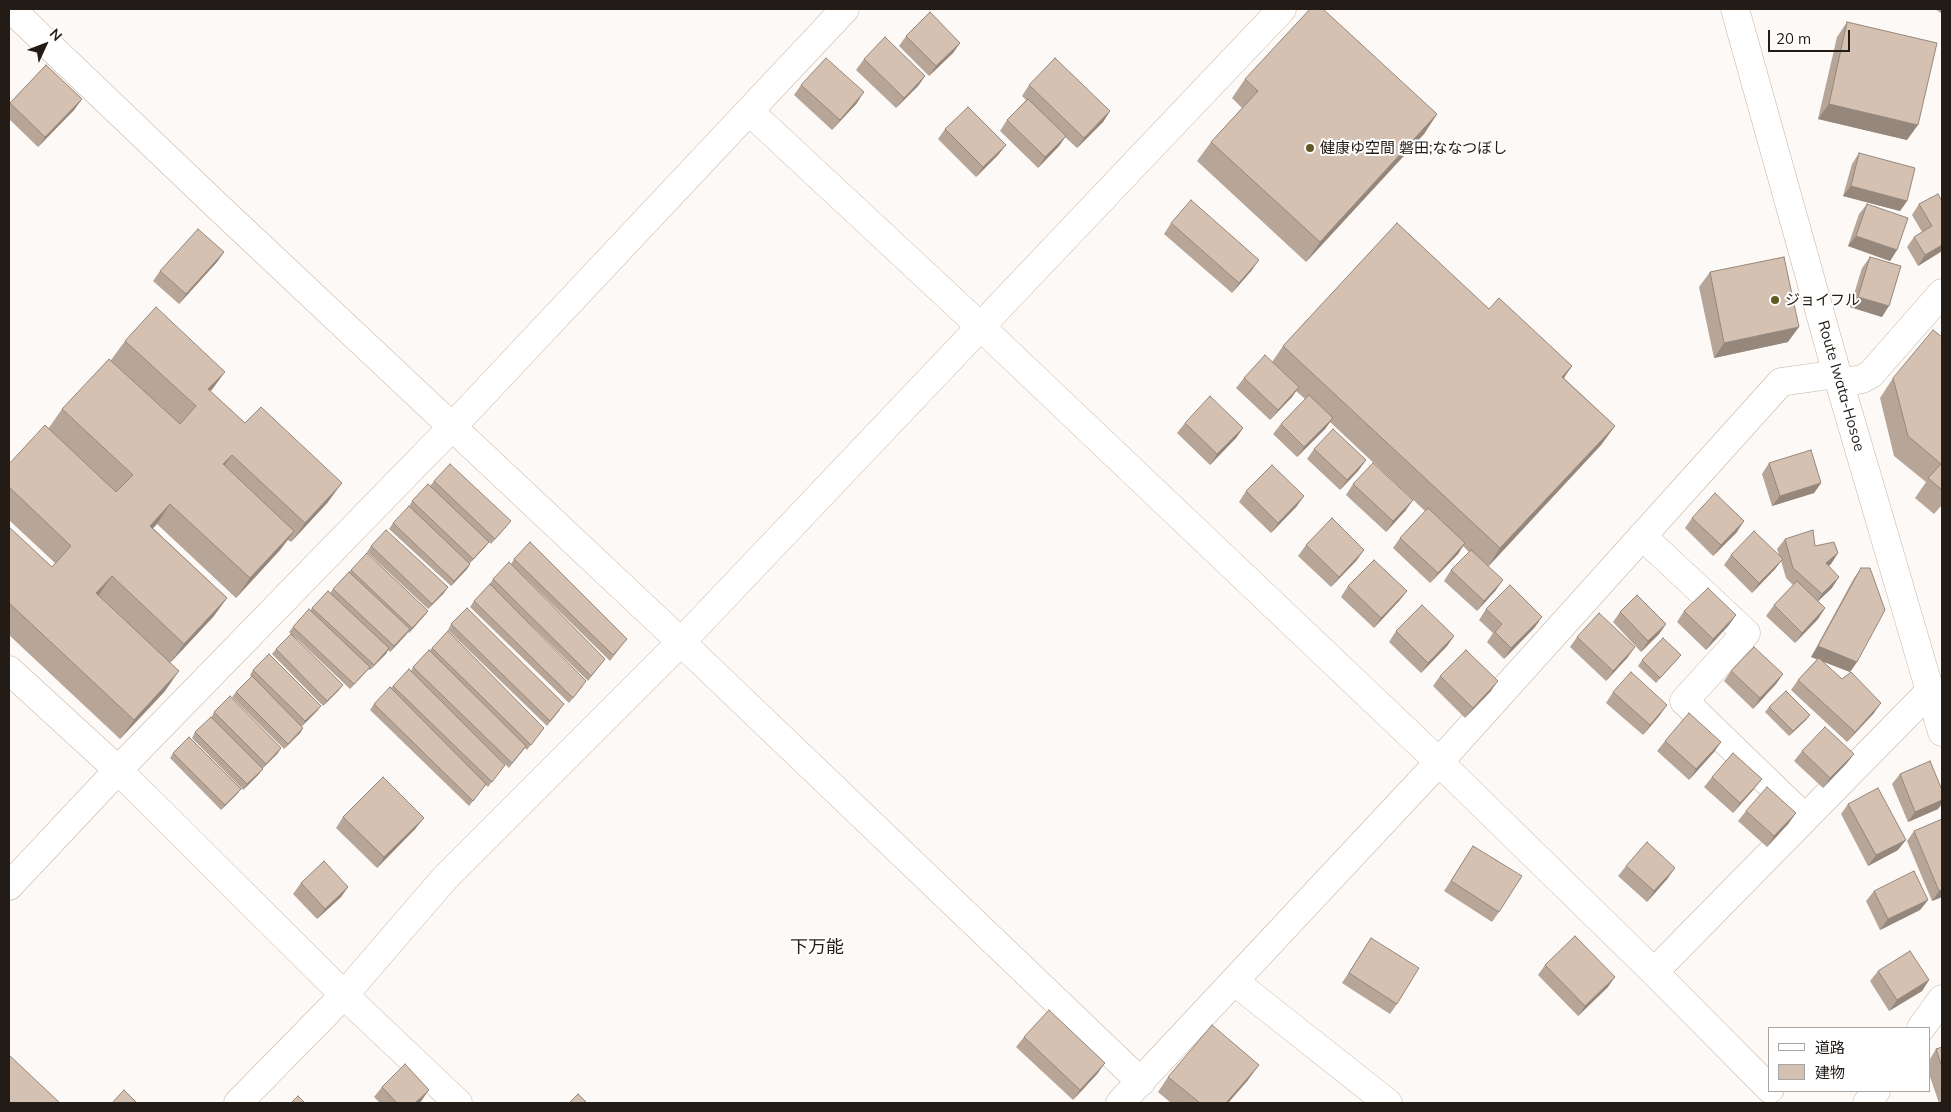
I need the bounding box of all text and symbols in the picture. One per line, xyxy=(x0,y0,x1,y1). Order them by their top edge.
north arrow xyxy=(20,20,70,70)
scale bar xyxy=(1771,20,1854,52)
text: N xyxy=(46,25,66,45)
text: 20 m xyxy=(1776,29,1811,48)
place label: 健康ゆ空間 磐田;ななつぼし xyxy=(1320,139,1507,157)
marker: 健康ゆ空間 磐田;ななつぼし xyxy=(1304,142,1316,154)
place label: ジョイフル xyxy=(1785,291,1860,309)
marker: ジョイフル xyxy=(1769,294,1781,306)
street label: Route Iwata-Hosoe xyxy=(1814,318,1868,454)
district label: 下万能 xyxy=(790,937,844,959)
legend xyxy=(1768,1027,1931,1092)
text: 道路 xyxy=(1815,1038,1845,1057)
text: 建物 xyxy=(1815,1063,1845,1082)

